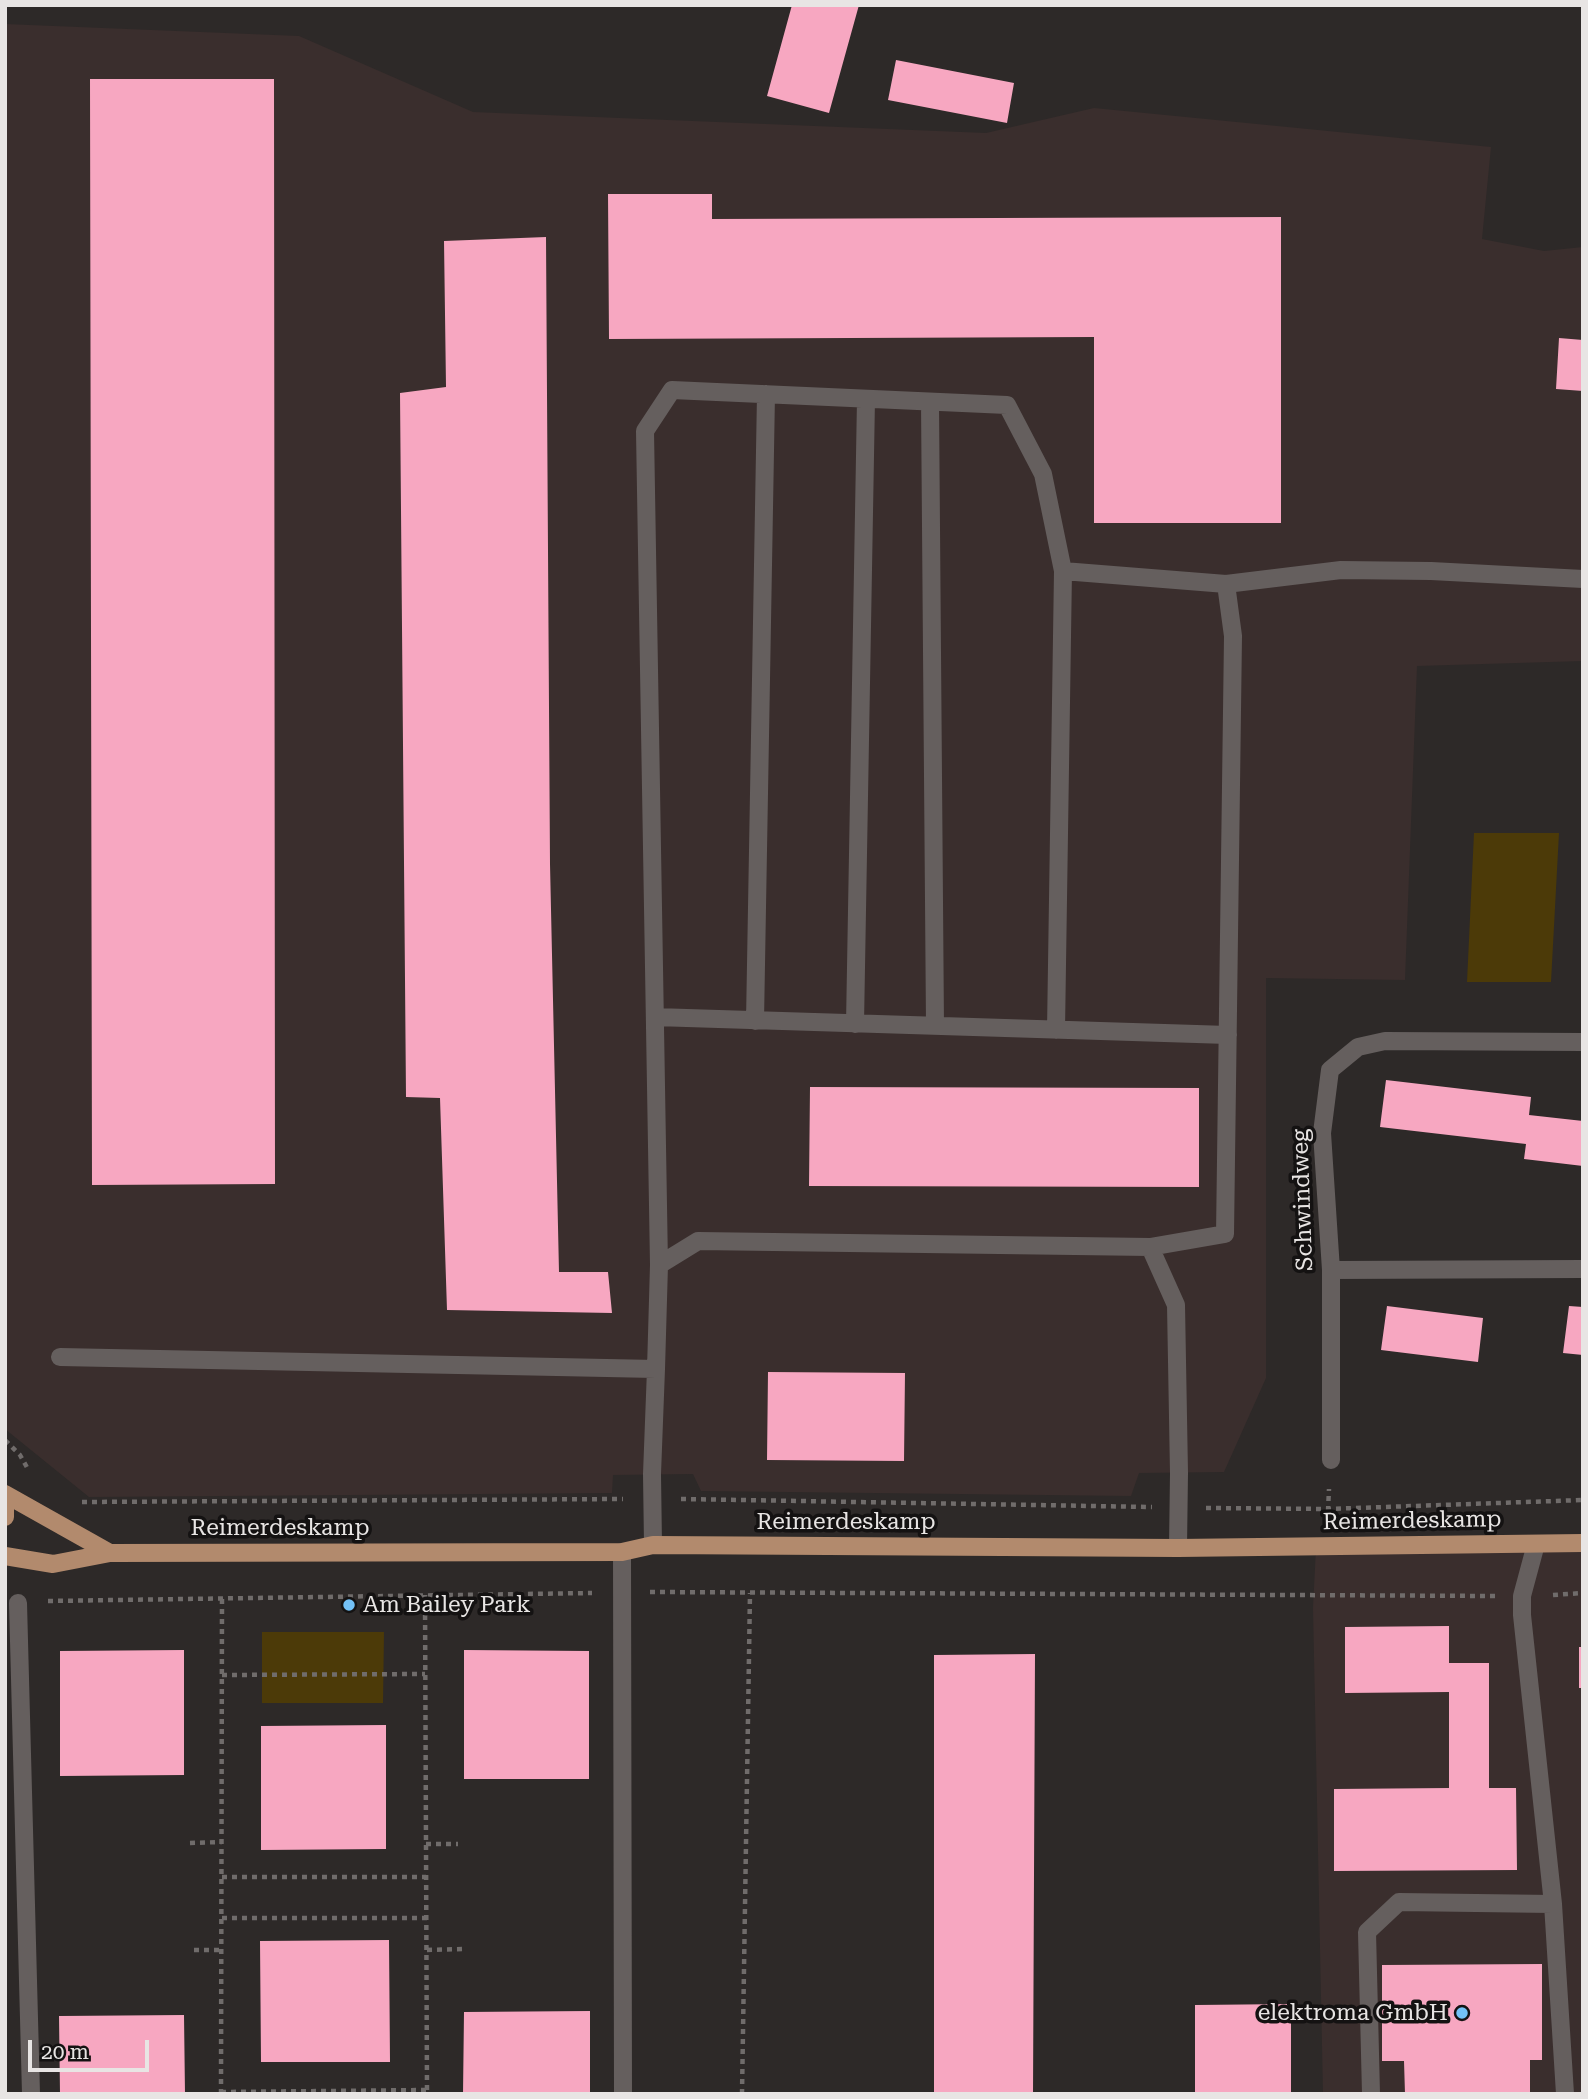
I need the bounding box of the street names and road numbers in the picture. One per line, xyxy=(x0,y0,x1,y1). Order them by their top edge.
street label: Schwindweg xyxy=(1287,1128,1319,1272)
street label: Reimerdeskamp xyxy=(1322,1506,1502,1536)
street label: Reimerdeskamp xyxy=(757,1508,935,1536)
street label: Reimerdeskamp xyxy=(191,1514,369,1542)

